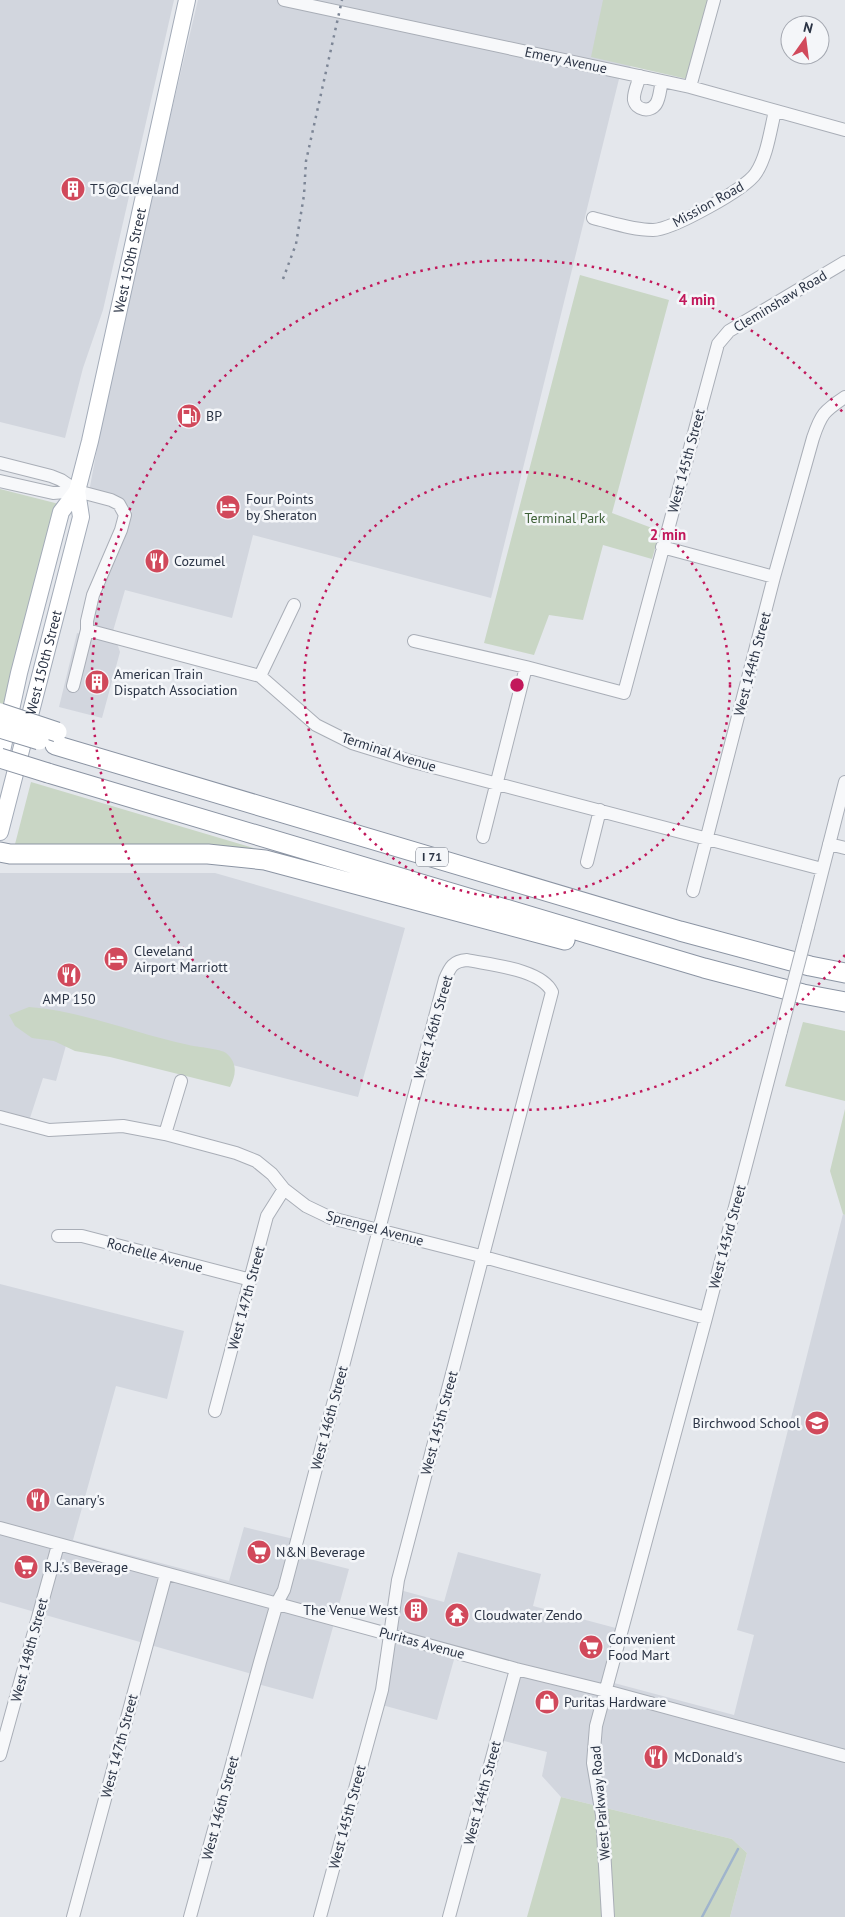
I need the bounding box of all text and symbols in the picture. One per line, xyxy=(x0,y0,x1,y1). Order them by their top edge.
north arrow xyxy=(780,15,830,65)
text: N xyxy=(802,18,815,37)
street label: Emery Avenue xyxy=(523,42,609,78)
building icon: T5@Cleveland xyxy=(60,176,86,202)
street label: Mission Road xyxy=(669,177,747,231)
place label: T5@Cleveland xyxy=(90,180,179,198)
street label: West 150th Street xyxy=(109,206,150,315)
street label: Cleminshaw Road xyxy=(730,266,830,336)
text: 4 min xyxy=(679,290,715,309)
fuel station icon: BP xyxy=(176,403,202,429)
place label: BP xyxy=(206,407,222,425)
street label: West 145th Street xyxy=(663,407,709,515)
place label: Four Points by Sheraton xyxy=(246,490,317,524)
hotel icon: Four Points by Sheraton xyxy=(215,494,241,520)
park label: Terminal Park xyxy=(524,509,606,527)
text: 2 min xyxy=(650,525,686,544)
restaurant icon: Cozumel xyxy=(144,548,170,574)
place label: Cozumel xyxy=(174,552,225,570)
street label: West 150th Street xyxy=(21,608,66,717)
street label: West 144th Street xyxy=(729,610,775,718)
place label: American Train Dispatch Association xyxy=(114,665,237,699)
building icon: American Train Dispatch Association xyxy=(84,669,110,695)
centre of rings xyxy=(508,676,526,694)
street label: Terminal Avenue xyxy=(339,728,439,776)
road number: I 71 xyxy=(416,848,448,866)
place label: Cleveland Airport Marriott xyxy=(134,942,228,976)
hotel icon: Cleveland Airport Marriott xyxy=(103,946,129,972)
restaurant icon: AMP 150 xyxy=(56,962,82,988)
street label: West 146th Street xyxy=(410,973,457,1081)
place label: AMP 150 xyxy=(42,990,96,1008)
street label: West 143rd Street xyxy=(704,1183,750,1291)
street label: Sprengel Avenue xyxy=(324,1206,426,1250)
street label: Rochelle Avenue xyxy=(105,1234,205,1276)
street label: West 147th Street xyxy=(223,1244,269,1352)
street label: West 146th Street xyxy=(306,1364,352,1472)
street label: West 145th Street xyxy=(416,1369,462,1477)
school or university icon: Birchwood School xyxy=(804,1410,830,1436)
place label: Birchwood School xyxy=(692,1414,800,1432)
restaurant icon: Canary's xyxy=(25,1487,51,1513)
place label: Canary's xyxy=(56,1491,105,1509)
supermarket icon: N&N Beverage xyxy=(246,1539,272,1565)
place label: N&N Beverage xyxy=(276,1543,365,1561)
supermarket icon: R.J.'s Beverage xyxy=(13,1554,39,1580)
place label: R.J.'s Beverage xyxy=(44,1558,128,1576)
street label: West 148th Street xyxy=(6,1596,52,1704)
building icon: The Venue West xyxy=(403,1597,429,1623)
place label: The Venue West xyxy=(303,1601,398,1619)
temple icon: Cloudwater Zendo xyxy=(444,1602,470,1628)
place label: Cloudwater Zendo xyxy=(474,1606,583,1624)
street label: Puritas Avenue xyxy=(377,1623,467,1663)
place label: Convenient Food Mart xyxy=(608,1630,676,1664)
supermarket icon: Convenient Food Mart xyxy=(578,1634,604,1660)
shop icon: Puritas Hardware xyxy=(534,1689,560,1715)
street label: West 147th Street xyxy=(96,1692,142,1800)
place label: Puritas Hardware xyxy=(564,1693,666,1711)
street label: West 144th Street xyxy=(459,1739,505,1847)
restaurant icon: McDonald's xyxy=(643,1744,669,1770)
street label: West Parkway Road xyxy=(586,1745,614,1861)
place label: McDonald's xyxy=(674,1748,742,1766)
street label: West 146th Street xyxy=(197,1754,243,1862)
street label: West 145th Street xyxy=(324,1763,370,1871)

